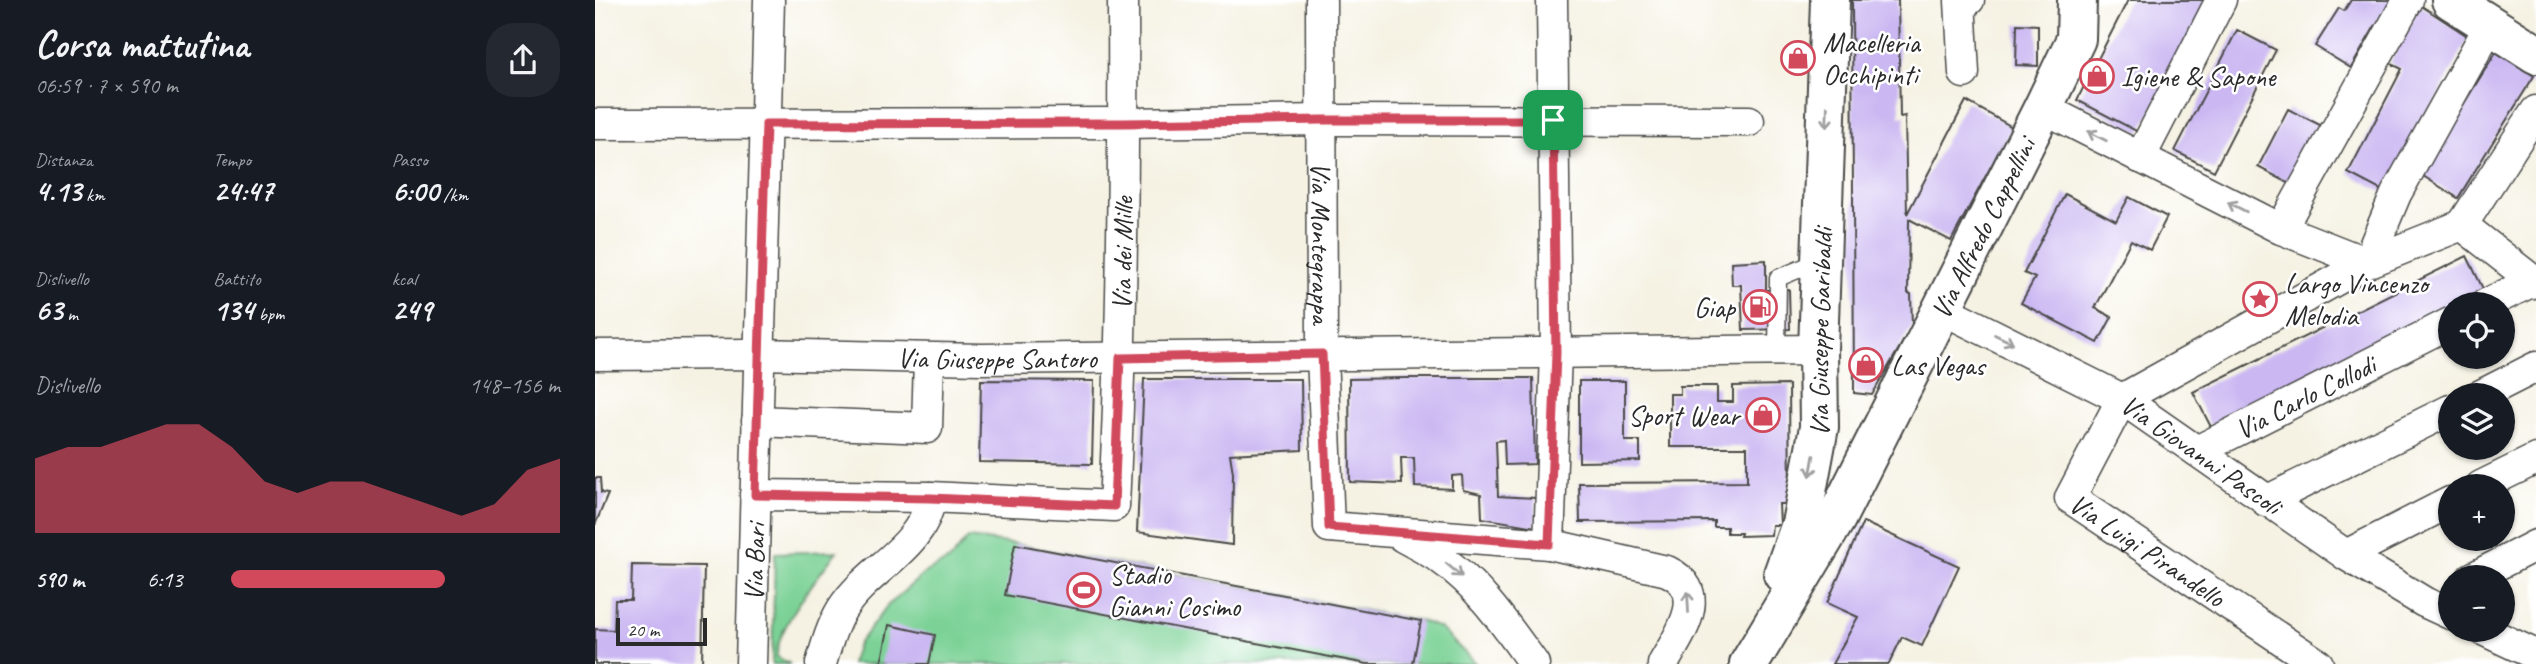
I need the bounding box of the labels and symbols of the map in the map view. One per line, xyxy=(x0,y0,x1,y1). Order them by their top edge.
place label: Macelleria Occhipinti xyxy=(1823,25,1921,92)
shop icon: Macelleria Occhipinti xyxy=(1779,39,1817,77)
shop icon: Igiene & Sapone xyxy=(2078,57,2116,95)
place label: Igiene & Sapone xyxy=(2121,59,2277,94)
pin xyxy=(1523,90,1583,150)
one-way arrow xyxy=(1820,105,1833,128)
street label: Via Alfredo Cappellini xyxy=(1922,128,2044,324)
one-way arrow xyxy=(2088,129,2108,143)
street label: Via Montegrappa xyxy=(1304,162,1339,327)
street label: Via dei Mille xyxy=(1103,195,1140,310)
one-way arrow xyxy=(2227,199,2248,213)
street label: Via Giuseppe Garibaldi xyxy=(1800,223,1840,439)
place label: Largo Vincenzo Melodia xyxy=(2285,266,2431,333)
place icon: Largo Vincenzo Melodia xyxy=(2241,280,2279,318)
fuel station icon: Giap xyxy=(1741,288,1779,326)
place label: Giap xyxy=(1694,290,1736,325)
one-way arrow xyxy=(1993,333,2014,346)
street label: Via Giuseppe Santoro xyxy=(897,340,1099,377)
street label: Via Carlo Collodi xyxy=(2229,345,2384,446)
shop icon: Las Vegas xyxy=(1847,346,1885,384)
place label: Las Vegas xyxy=(1891,348,1987,383)
street label: Via Giovanni Pascoli xyxy=(2115,386,2291,524)
shop icon: Sport Wear xyxy=(1744,396,1782,434)
place label: Sport Wear xyxy=(1628,398,1742,433)
one-way arrow xyxy=(1805,454,1818,477)
street label: Via Luigi Pirandello xyxy=(2063,485,2233,615)
street label: Via Bari xyxy=(735,519,772,602)
place label: Stadio Gianni Cosimo xyxy=(1109,557,1242,624)
one-way arrow xyxy=(1445,562,1463,578)
sports icon: Stadio Gianni Cosimo xyxy=(1065,571,1103,609)
one-way arrow xyxy=(1681,591,1694,614)
scale bar xyxy=(616,615,707,647)

